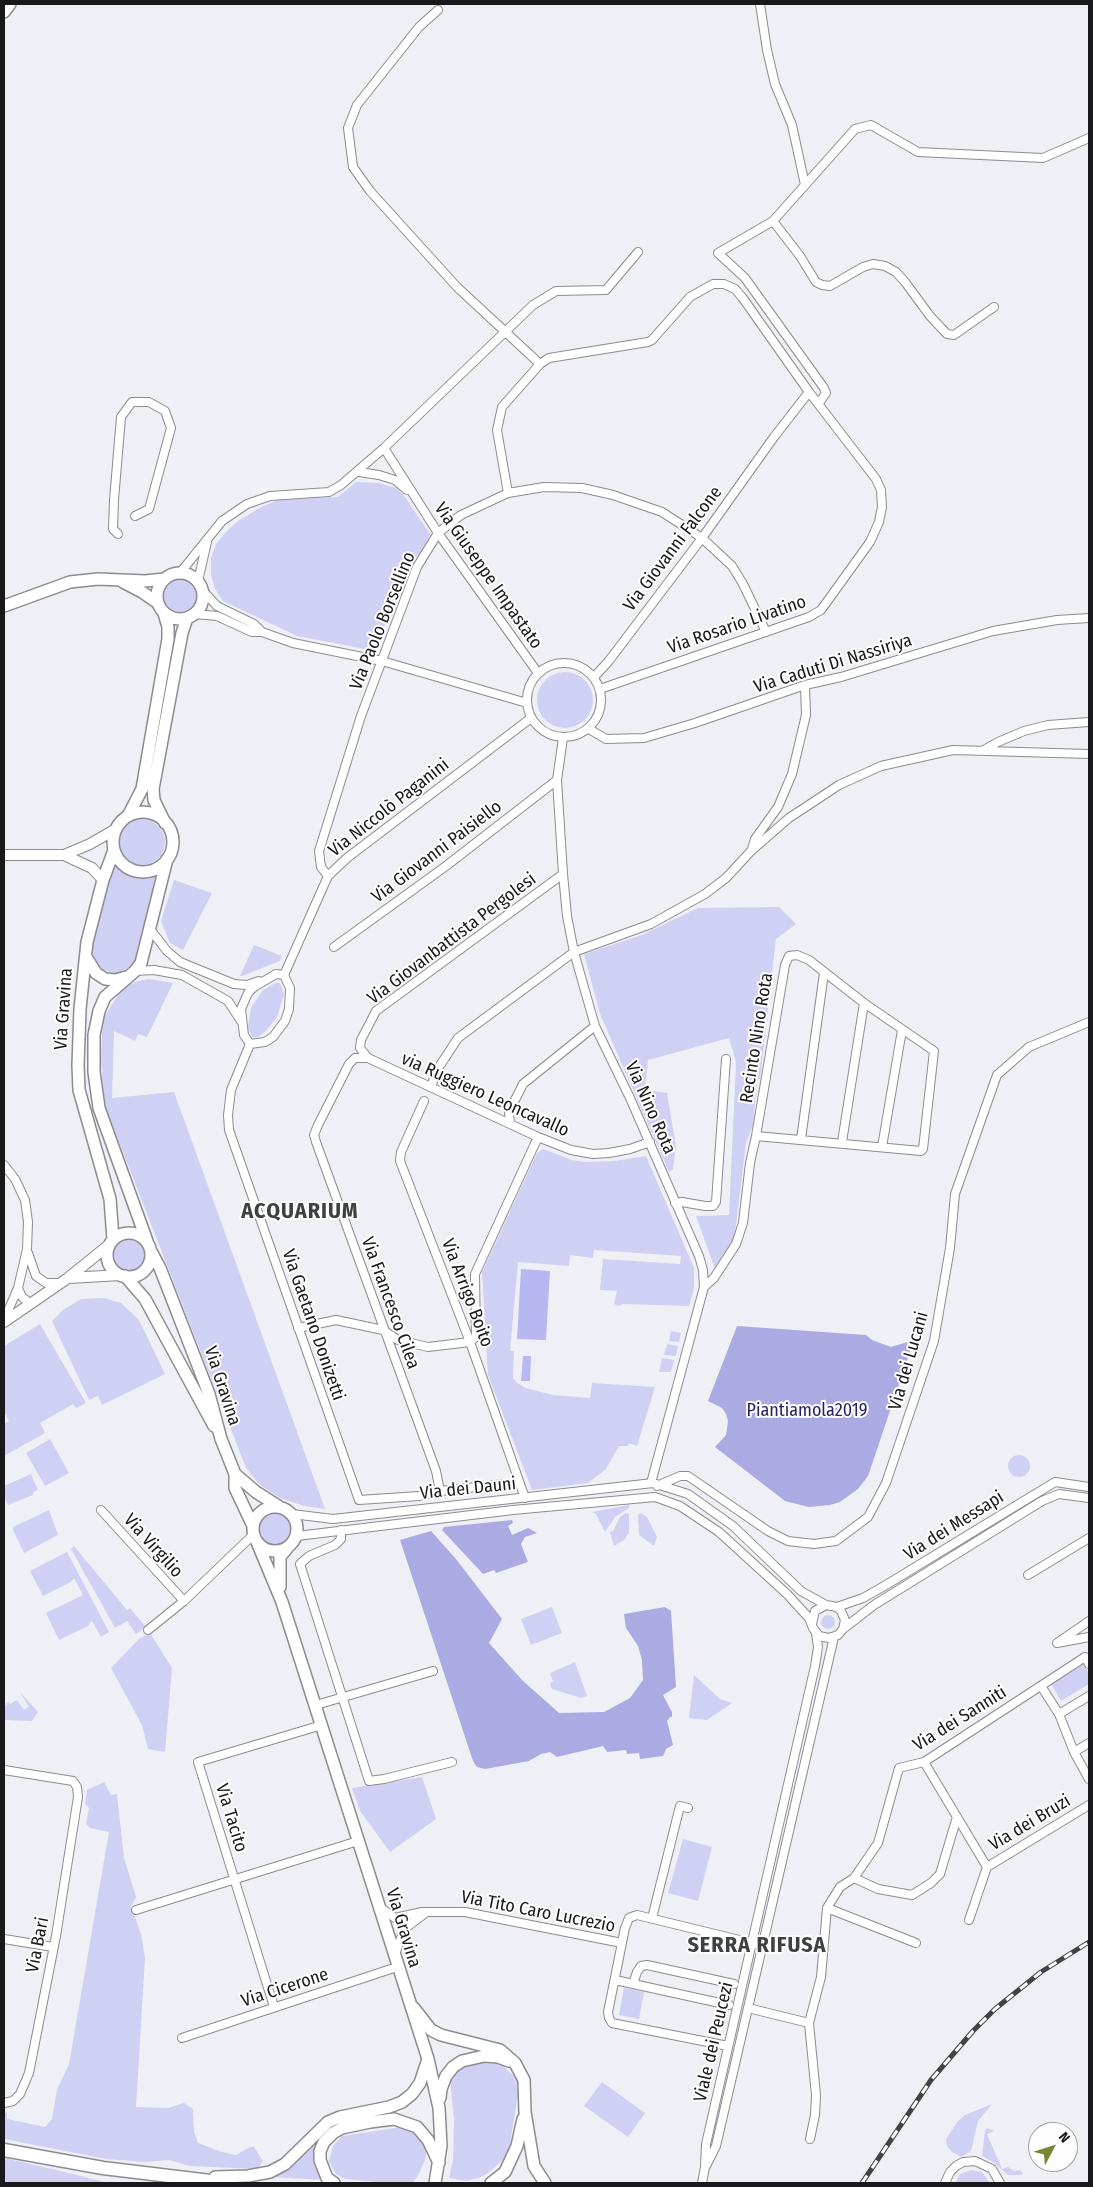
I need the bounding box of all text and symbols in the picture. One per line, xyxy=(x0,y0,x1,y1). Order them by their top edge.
street label: Via Giovanni Falcone xyxy=(619,482,727,616)
street label: Via Giuseppe Impastato xyxy=(429,499,547,653)
street label: Via Paolo Borsellino xyxy=(345,549,421,693)
street label: Via Rosario Livatino xyxy=(665,591,809,659)
street label: Via Caduti Di Nassiriya xyxy=(751,630,915,698)
street label: Via Niccolò Paganini xyxy=(324,754,454,862)
street label: Via Giovanni Paisiello xyxy=(368,796,506,908)
street label: Via Giovanbattista Pergolesi xyxy=(364,869,540,1009)
street label: Via Gravina xyxy=(50,967,78,1051)
street label: Recinto Nino Rota xyxy=(736,971,778,1105)
street label: via Ruggiero Leoncavallo xyxy=(398,1048,572,1142)
street label: Via Nino Rota xyxy=(620,1058,680,1158)
district label: ACQUARIUM xyxy=(240,1199,360,1225)
street label: Via Francesco Cilea xyxy=(356,1234,424,1372)
street label: Via Arrigo Boito xyxy=(436,1236,498,1350)
street label: Via Gaetano Donizetti xyxy=(277,1246,349,1404)
street label: Via dei Lucani xyxy=(885,1309,933,1413)
street label: Via Gravina xyxy=(199,1344,245,1428)
park label: Piantiamola2019 xyxy=(747,1400,867,1422)
street label: Via dei Dauni xyxy=(419,1473,517,1505)
street label: Via dei Messapi xyxy=(900,1487,1008,1565)
street label: Via Virgilio xyxy=(119,1510,187,1582)
street label: Via dei Sanniti xyxy=(909,1682,1011,1756)
street label: Via Tacito xyxy=(210,1781,252,1855)
street label: Via dei Bruzi xyxy=(985,1790,1075,1856)
street label: Via Gravina xyxy=(381,1886,425,1970)
street label: Via Tito Caro Lucrezio xyxy=(459,1886,617,1938)
street label: Via Bari xyxy=(22,1915,54,1975)
district label: SERRA RIFUSA xyxy=(686,1933,828,1959)
street label: Via Cicerone xyxy=(239,1964,331,2012)
street label: Viale dei Peucezi xyxy=(690,1980,738,2104)
north arrow xyxy=(1028,2122,1078,2172)
text: N xyxy=(1055,2129,1073,2146)

